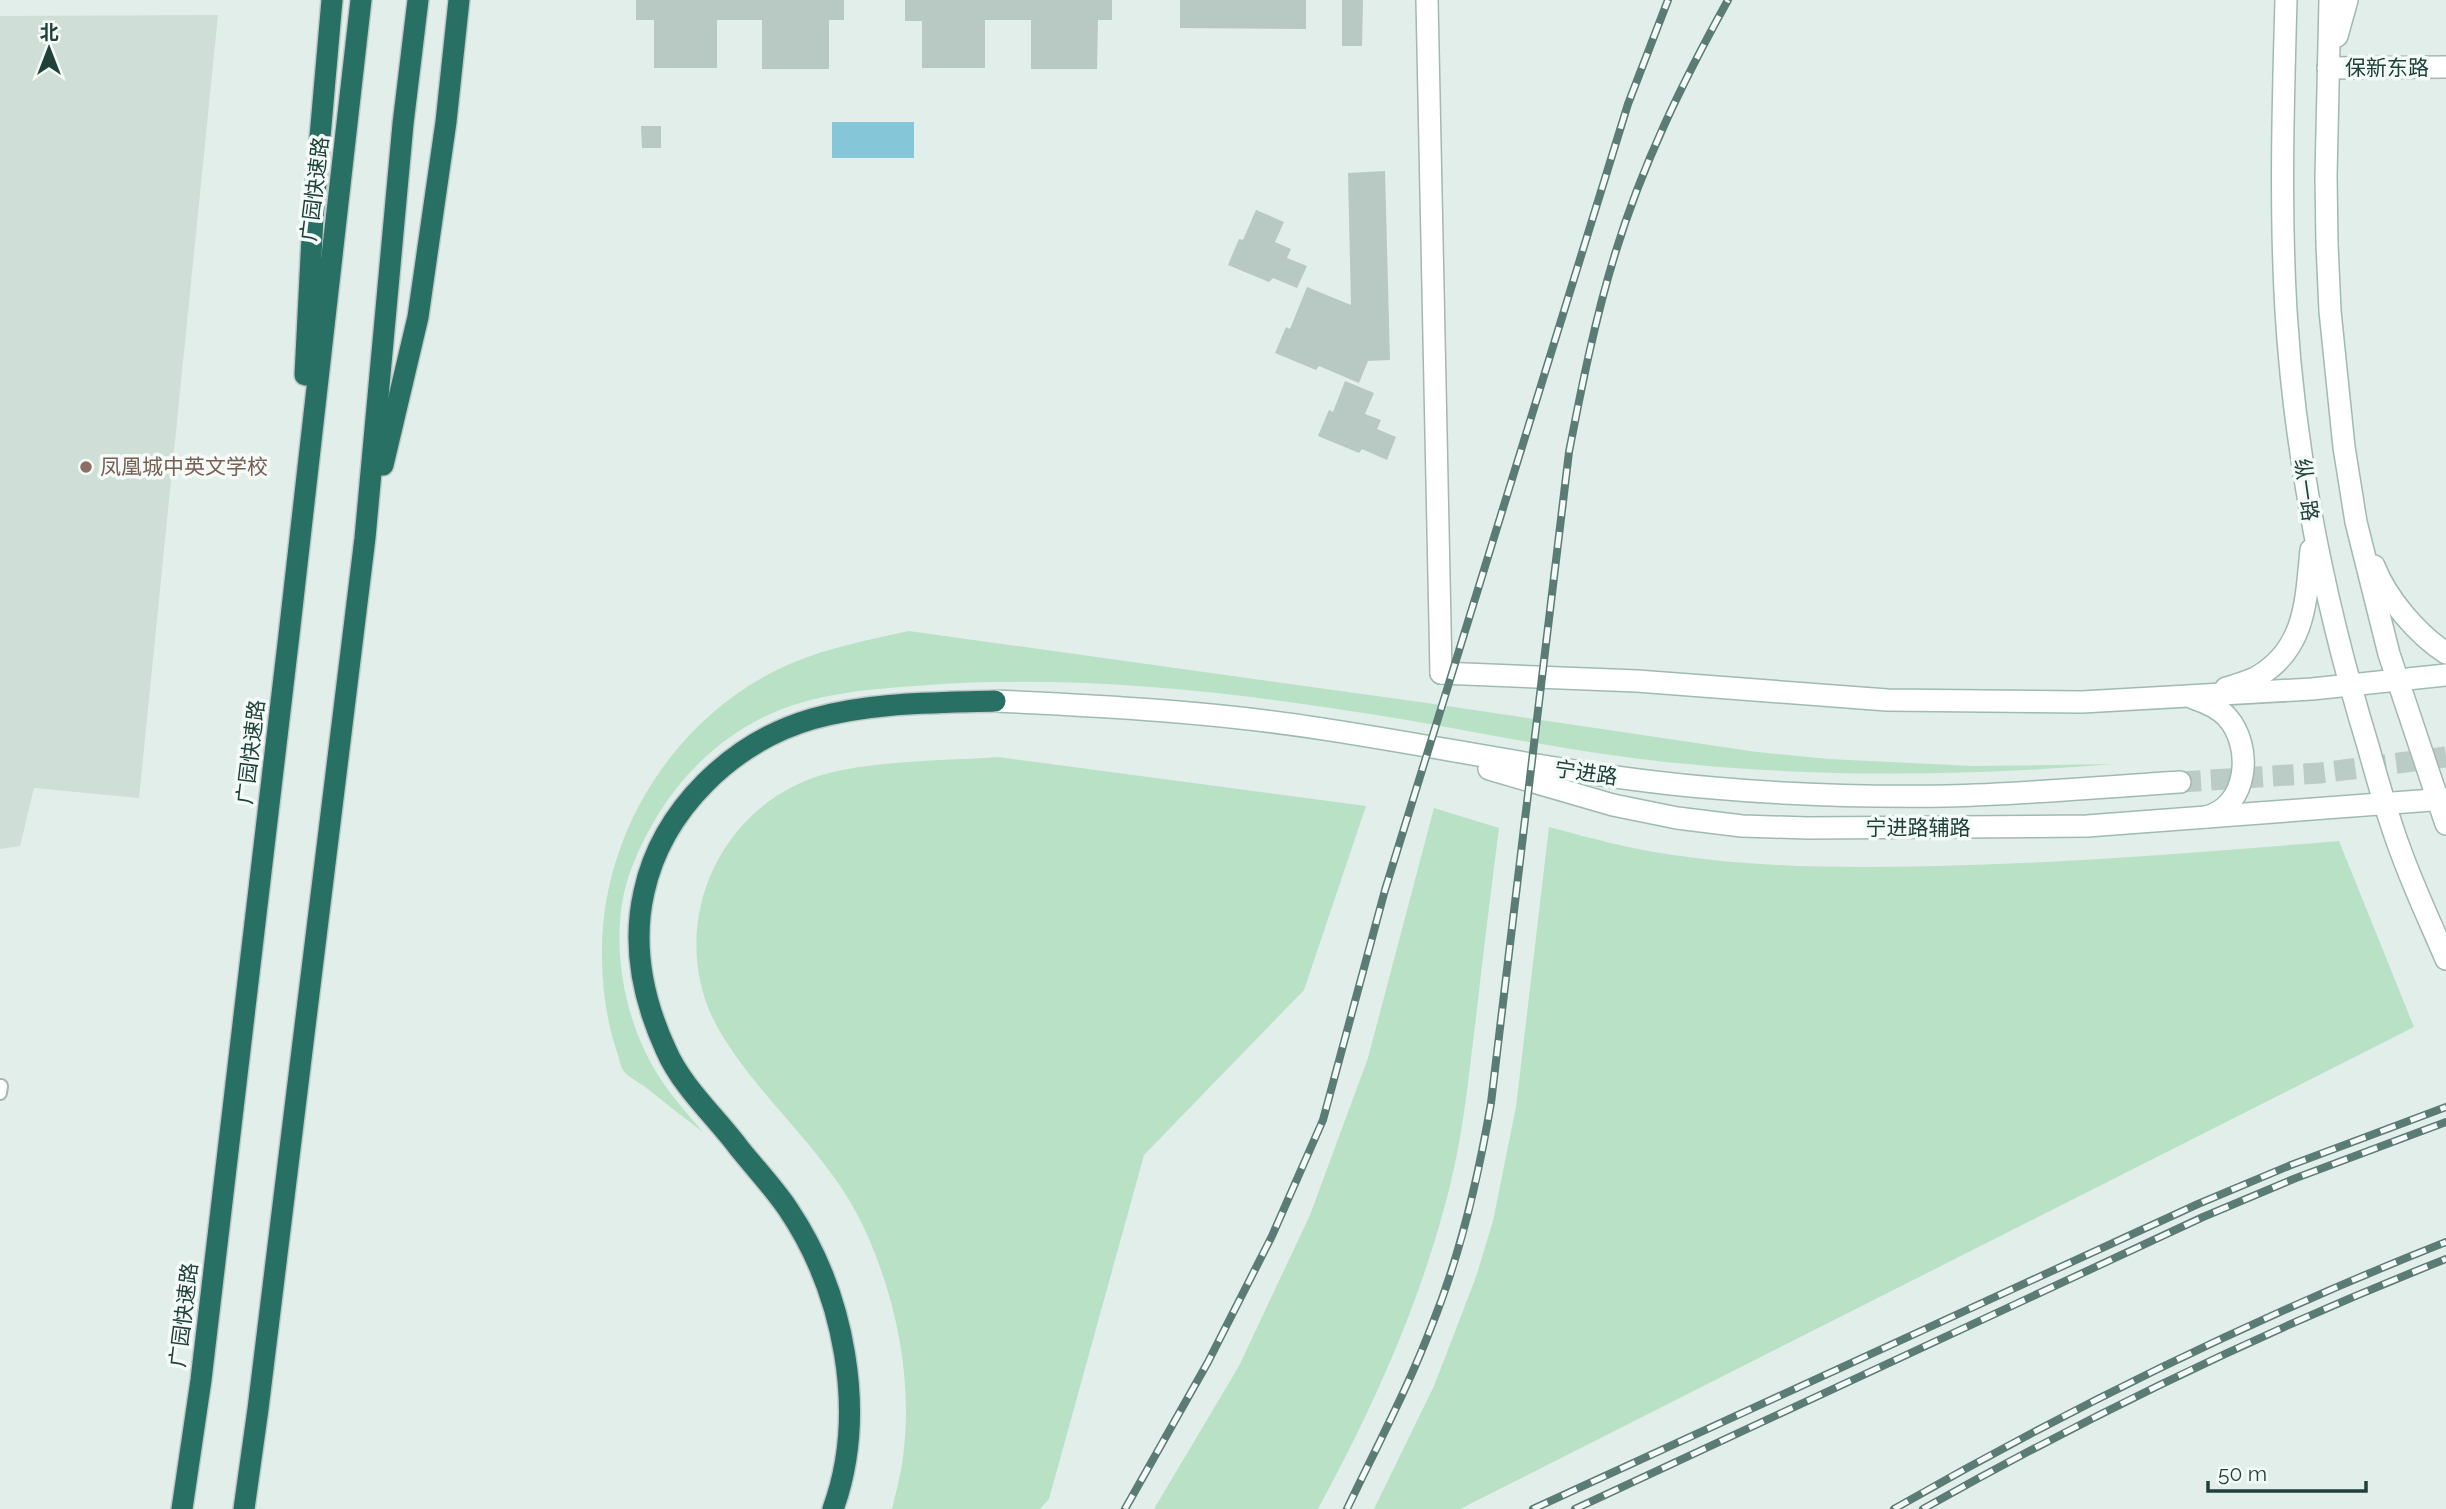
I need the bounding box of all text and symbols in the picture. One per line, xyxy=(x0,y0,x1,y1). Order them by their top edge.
north arrow xyxy=(14,14,84,84)
text: 北 xyxy=(39,21,59,43)
street label: 保新东路 xyxy=(2345,55,2429,80)
street label: 广园快速路 xyxy=(296,135,333,243)
place label: 凤凰城中英文学校 xyxy=(100,454,268,479)
street label: 纵一路 xyxy=(2290,457,2323,523)
marker: 凤凰城中英文学校 xyxy=(78,459,94,475)
street label: 广园快速路 xyxy=(232,698,269,806)
street label: 宁进路 xyxy=(1553,756,1619,789)
street label: 宁进路辅路 xyxy=(1866,815,1971,840)
street label: 广园快速路 xyxy=(165,1261,202,1369)
scale bar xyxy=(2208,1450,2366,1494)
text: 50 m xyxy=(2218,1461,2267,1486)

